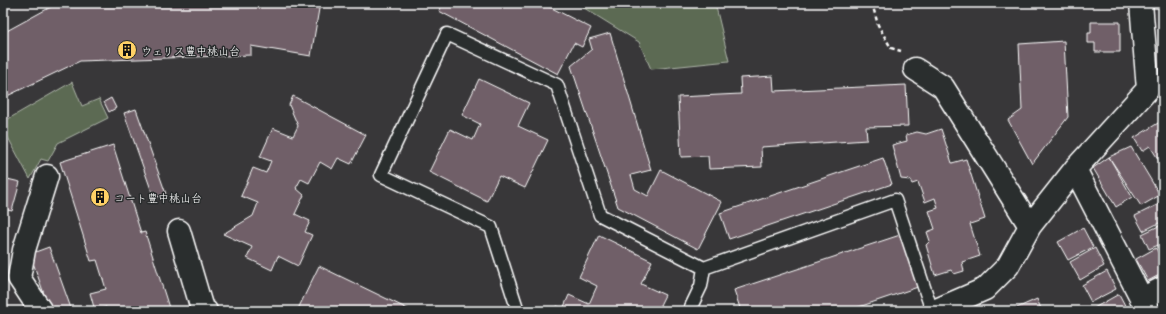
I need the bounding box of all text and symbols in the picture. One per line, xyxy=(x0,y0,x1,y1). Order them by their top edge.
building icon: ウェリス豊中桃山台 xyxy=(116,39,138,61)
place label: ウェリス豊中桃山台 xyxy=(141,42,240,59)
building icon: コート豊中桃山台 xyxy=(89,186,111,208)
place label: コート豊中桃山台 xyxy=(114,189,202,206)

